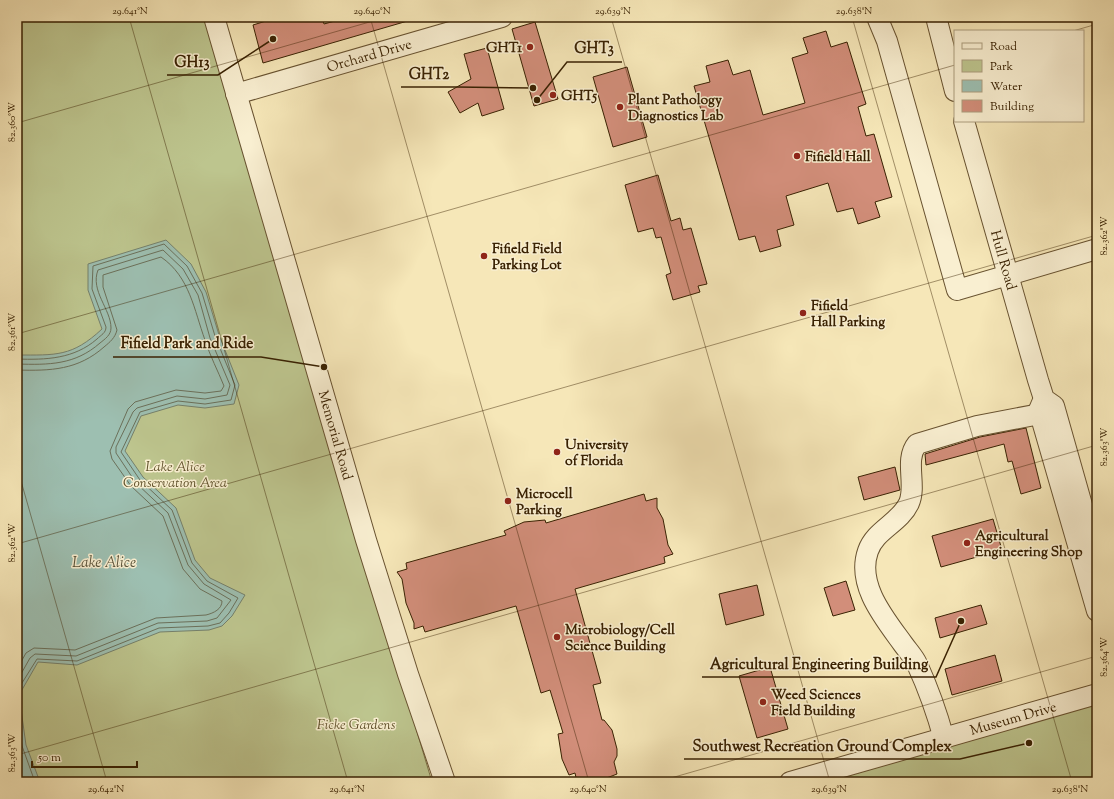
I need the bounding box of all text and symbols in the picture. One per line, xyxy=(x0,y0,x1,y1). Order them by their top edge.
text: 29.641°N xyxy=(112,4,148,19)
text: 29.640°N xyxy=(353,4,391,19)
text: 29.639°N xyxy=(595,4,631,19)
text: 29.638°N xyxy=(836,4,872,19)
legend xyxy=(954,30,1084,122)
street label: Orchard Drive xyxy=(325,35,414,79)
callout: GHT3 xyxy=(567,35,622,62)
text: Road xyxy=(990,38,1017,56)
place label: GHT1 xyxy=(486,39,522,59)
text: GHT3 xyxy=(574,39,614,60)
marker: GHT1 xyxy=(525,42,535,52)
callout: GH13 xyxy=(167,48,218,75)
text: GH13 xyxy=(174,53,210,74)
text: Park xyxy=(990,58,1013,76)
callout: GHT2 xyxy=(401,60,457,87)
text: GHT2 xyxy=(409,65,450,86)
text: Water xyxy=(990,78,1023,96)
place label: GHT5 xyxy=(561,87,597,107)
marker: GHT5 xyxy=(548,90,558,100)
place label: Plant Pathology Diagnostics Lab xyxy=(628,91,724,127)
text: Building xyxy=(990,98,1034,116)
text: 82.360°W xyxy=(5,102,20,142)
marker: Plant Pathology Diagnostics Lab xyxy=(615,102,625,112)
place label: Fifield Hall xyxy=(805,148,871,168)
marker: Fifield Hall xyxy=(792,151,802,161)
text: 82.362°W xyxy=(1097,216,1112,256)
street label: Hull Road xyxy=(984,228,1020,293)
place label: Fifield Field Parking Lot xyxy=(492,240,562,276)
marker: Fifield Field Parking Lot xyxy=(479,251,489,261)
place label: Fifield Hall Parking xyxy=(811,297,885,333)
marker: Fifield Hall Parking xyxy=(798,308,808,318)
text: 82.361°W xyxy=(5,313,20,351)
callout: Fifield Park and Ride xyxy=(113,330,261,357)
text: Fifield Park and Ride xyxy=(121,334,253,355)
street label: Memorial Road xyxy=(312,388,356,483)
text: 82.363°W xyxy=(1097,428,1112,466)
place label: University of Florida xyxy=(565,436,628,472)
marker: University of Florida xyxy=(552,447,562,457)
park label: Lake Alice Conservation Area xyxy=(123,458,227,494)
place label: Microcell Parking xyxy=(516,485,573,521)
marker: Microcell Parking xyxy=(503,496,513,506)
text: 82.362°W xyxy=(5,523,20,563)
place label: Agricultural Engineering Shop xyxy=(975,527,1083,563)
marker: Agricultural Engineering Shop xyxy=(962,538,972,548)
water label: Lake Alice xyxy=(72,553,136,574)
place label: Microbiology/Cell Science Building xyxy=(565,621,675,657)
marker: Microbiology/Cell Science Building xyxy=(552,632,562,642)
text: 82.364°W xyxy=(1097,637,1112,677)
callout: Agricultural Engineering Building xyxy=(702,650,936,677)
text: Agricultural Engineering Building xyxy=(710,655,929,676)
place label: Weed Sciences Field Building xyxy=(771,686,861,722)
marker: Weed Sciences Field Building xyxy=(758,697,768,707)
street label: Museum Drive xyxy=(968,698,1059,742)
park label: Ficke Gardens xyxy=(317,716,396,736)
callout: Southwest Recreation Ground Complex xyxy=(684,732,960,759)
text: 82.363°W xyxy=(5,734,20,772)
text: Southwest Recreation Ground Complex xyxy=(692,737,952,758)
scale bar xyxy=(32,743,137,769)
text: 50 m xyxy=(37,749,61,767)
text: 29.642°N xyxy=(88,782,124,797)
text: 29.641°N xyxy=(329,782,365,797)
text: 29.640°N xyxy=(569,782,607,797)
text: 29.639°N xyxy=(811,782,847,797)
text: 29.638°N xyxy=(1052,782,1088,797)

